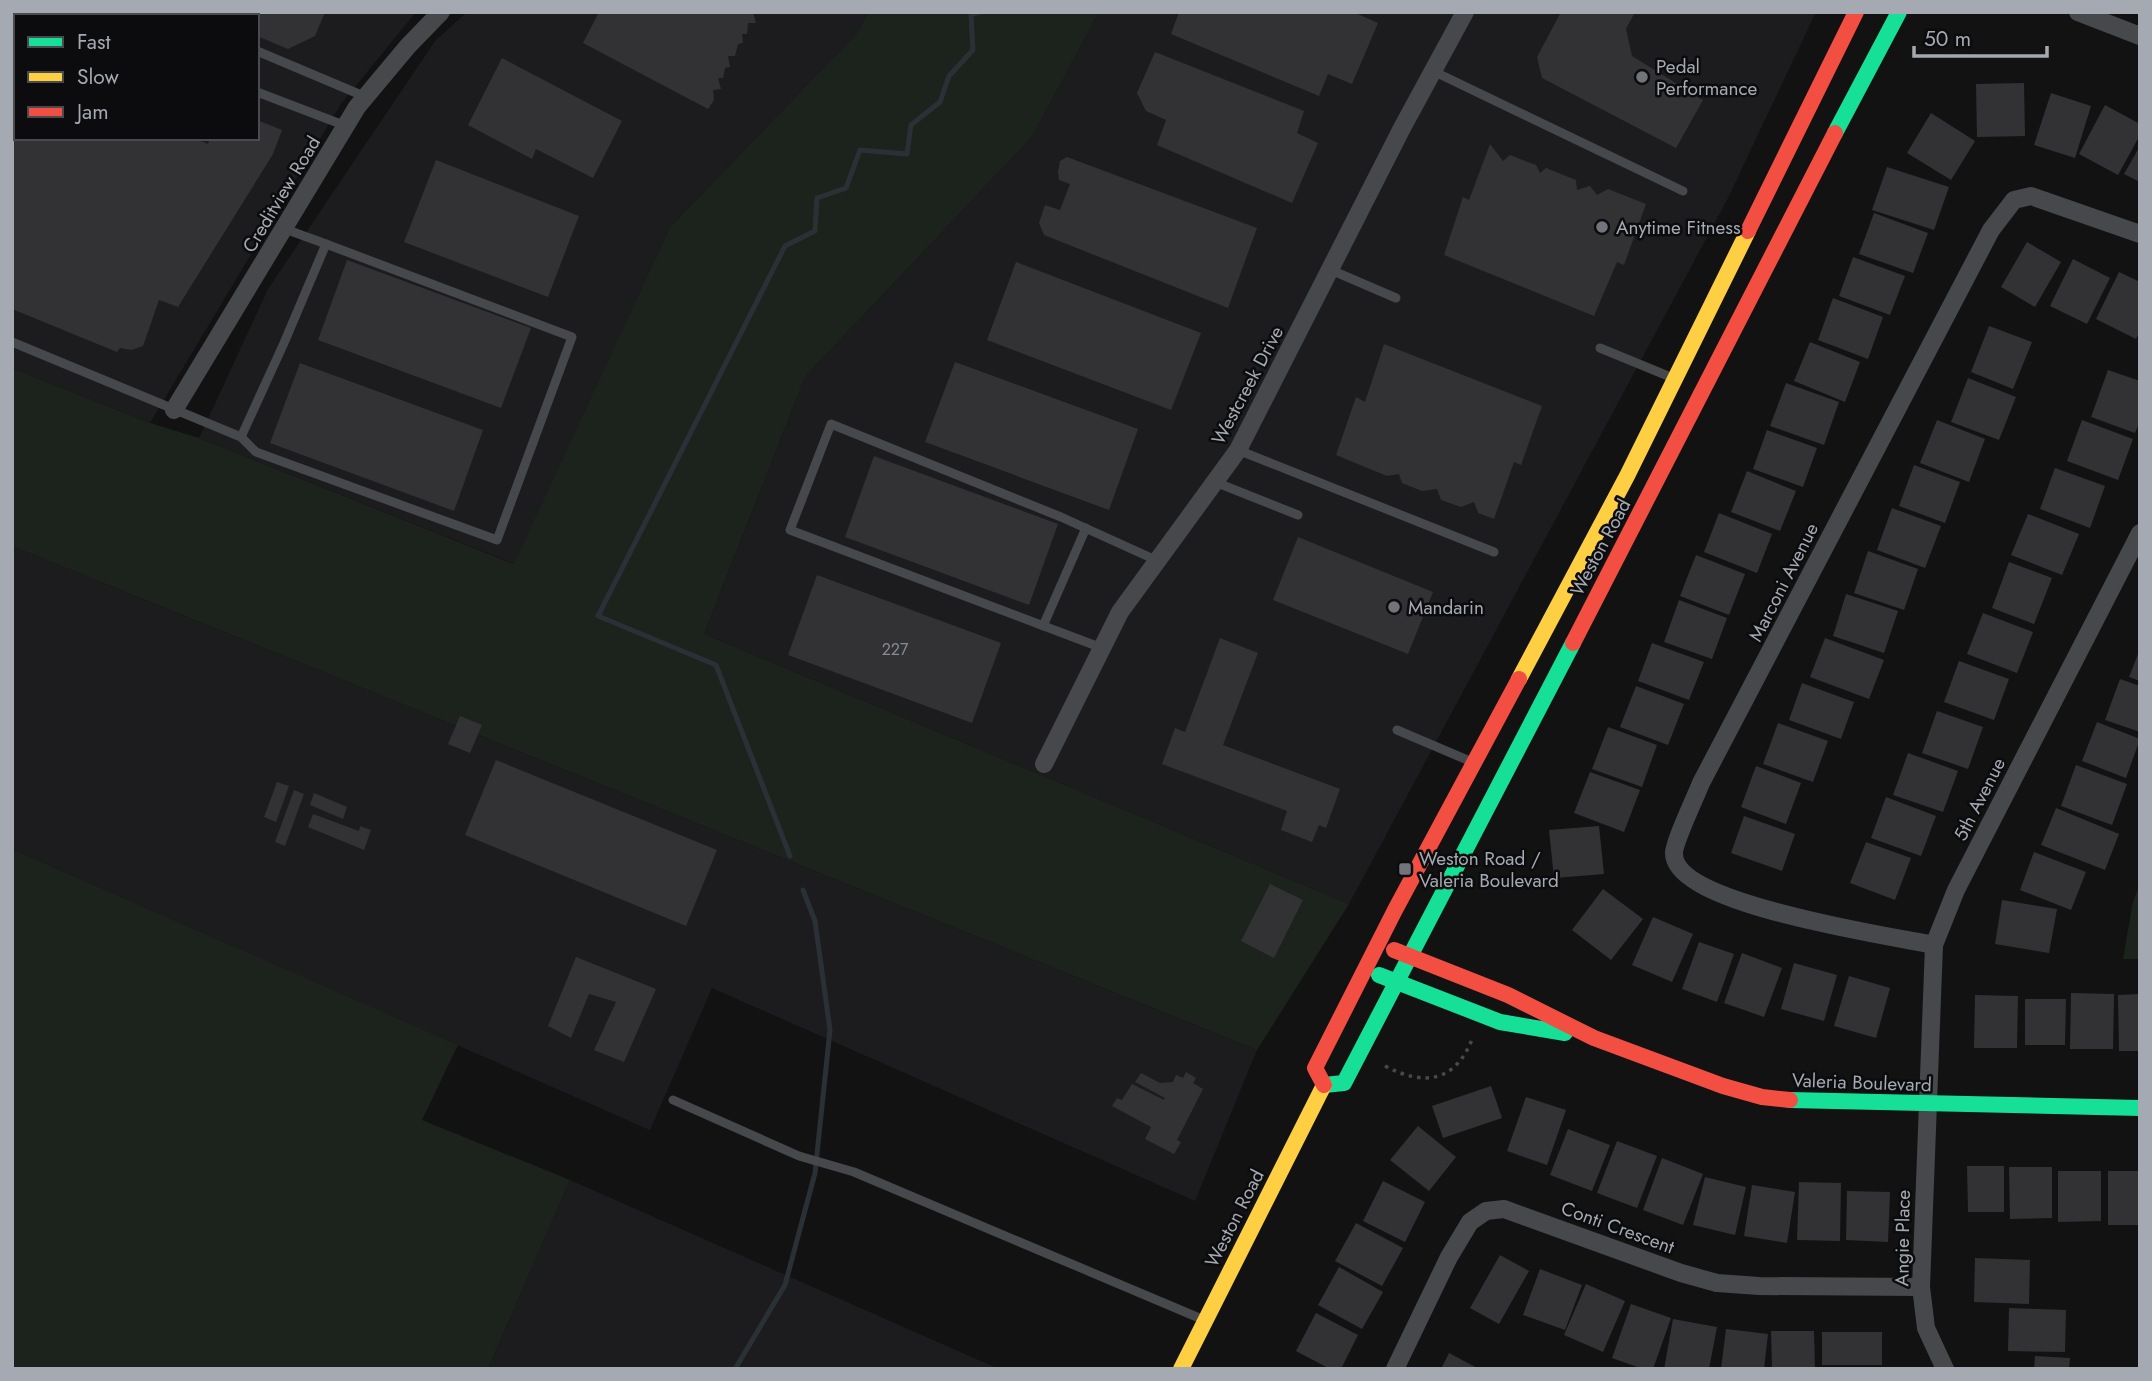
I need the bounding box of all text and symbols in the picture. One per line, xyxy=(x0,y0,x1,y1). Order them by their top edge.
legend xyxy=(14,14,259,140)
scale bar xyxy=(1914,14,2047,58)
text: 50 m xyxy=(1924,24,1971,54)
text: Fast xyxy=(77,27,110,57)
place label: Pedal Performance xyxy=(1656,53,1757,102)
text: Slow xyxy=(77,62,119,92)
marker: Pedal Performance xyxy=(1634,69,1650,85)
text: Jam xyxy=(74,97,109,127)
street label: Creditview Road xyxy=(236,131,327,258)
place label: Anytime Fitness xyxy=(1616,214,1741,241)
marker: Anytime Fitness xyxy=(1594,219,1610,235)
street label: Westcreek Drive xyxy=(1205,321,1290,449)
street label: Weston Road xyxy=(1564,494,1637,601)
street label: Marconi Avenue xyxy=(1742,518,1825,646)
place label: Mandarin xyxy=(1408,594,1484,621)
marker: Mandarin xyxy=(1386,599,1402,615)
house number: 227 xyxy=(882,638,909,661)
street label: 5th Avenue xyxy=(1947,753,2012,846)
place label: Weston Road / Valeria Boulevard xyxy=(1419,845,1559,894)
marker: Weston Road / Valeria Boulevard xyxy=(1397,861,1413,877)
street label: Valeria Boulevard xyxy=(1792,1067,1932,1098)
street label: Weston Road xyxy=(1198,1165,1271,1272)
street label: Angie Place xyxy=(1888,1189,1917,1287)
street label: Conti Crescent xyxy=(1557,1194,1679,1261)

